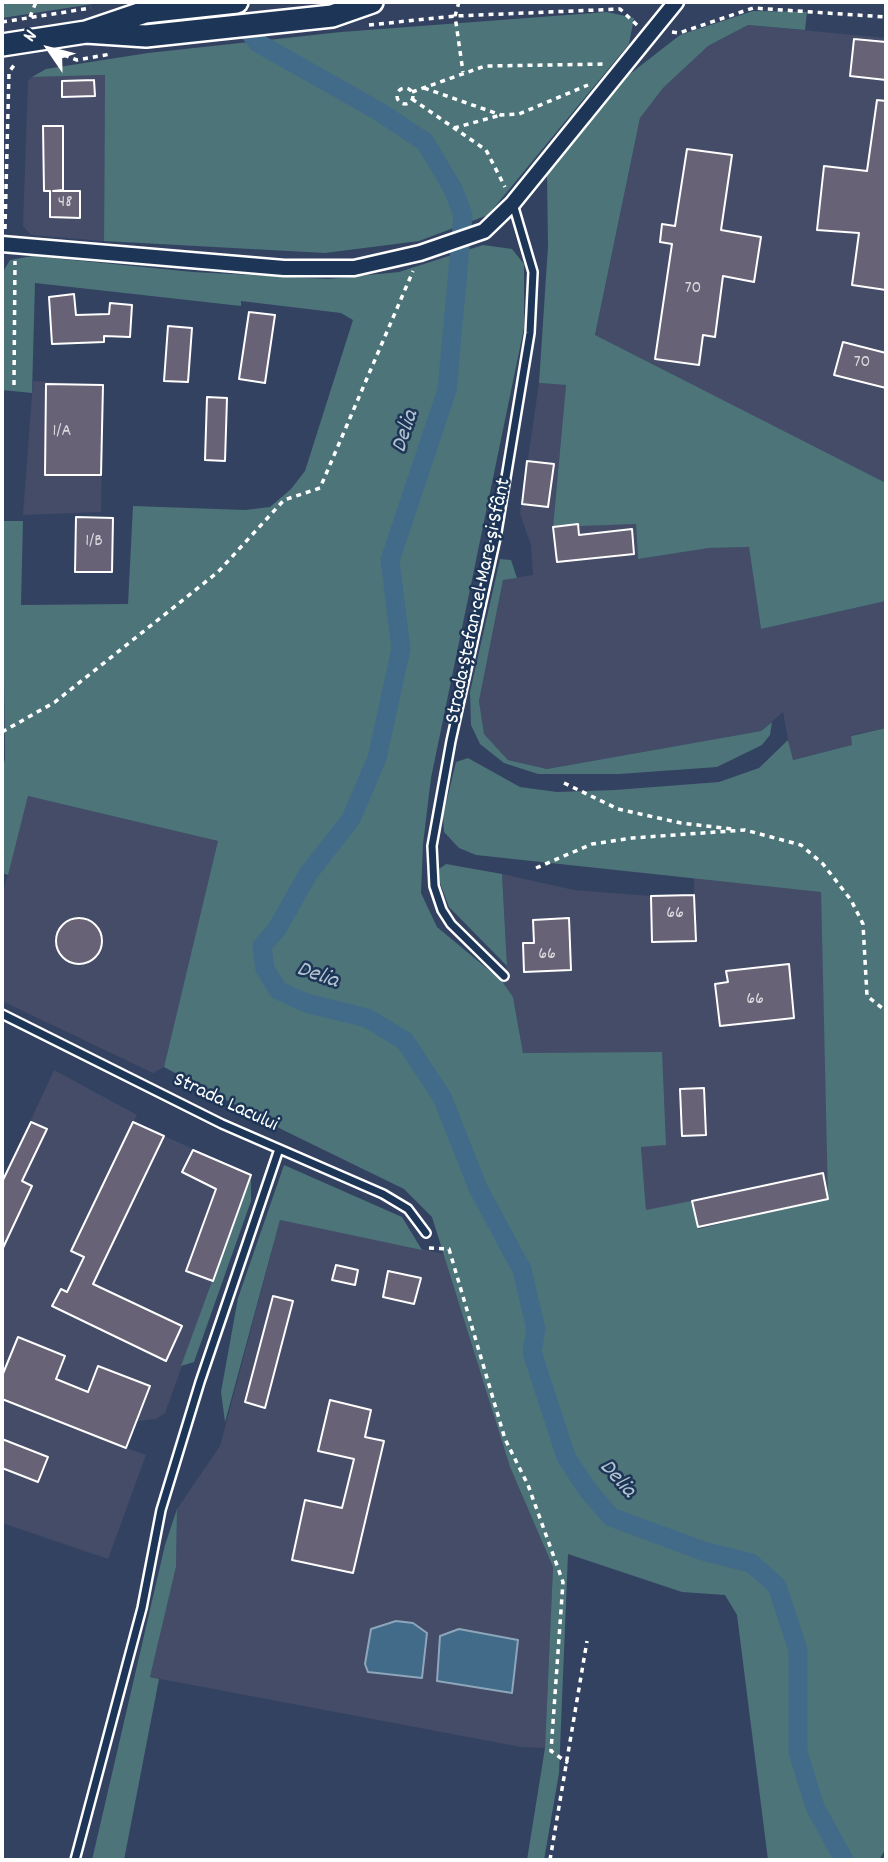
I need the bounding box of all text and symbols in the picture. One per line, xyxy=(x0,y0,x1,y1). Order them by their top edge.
north arrow xyxy=(14,14,84,84)
text: N xyxy=(18,25,45,48)
house number: 48 xyxy=(58,193,72,215)
house number: 70 xyxy=(685,279,701,301)
house number: 70 xyxy=(854,353,870,375)
water label: Delia xyxy=(387,408,427,456)
house number: 1/A xyxy=(53,422,71,444)
street label: Strada Ștefan cel Mare și Sfânt xyxy=(442,476,518,726)
house number: 1/B xyxy=(85,532,103,554)
house number: 66 xyxy=(666,904,684,926)
house number: 66 xyxy=(538,945,556,967)
water label: Delia xyxy=(292,957,342,997)
house number: 66 xyxy=(746,990,764,1012)
street label: Strada Lacului xyxy=(168,1069,282,1139)
water label: Delia xyxy=(592,1455,640,1505)

